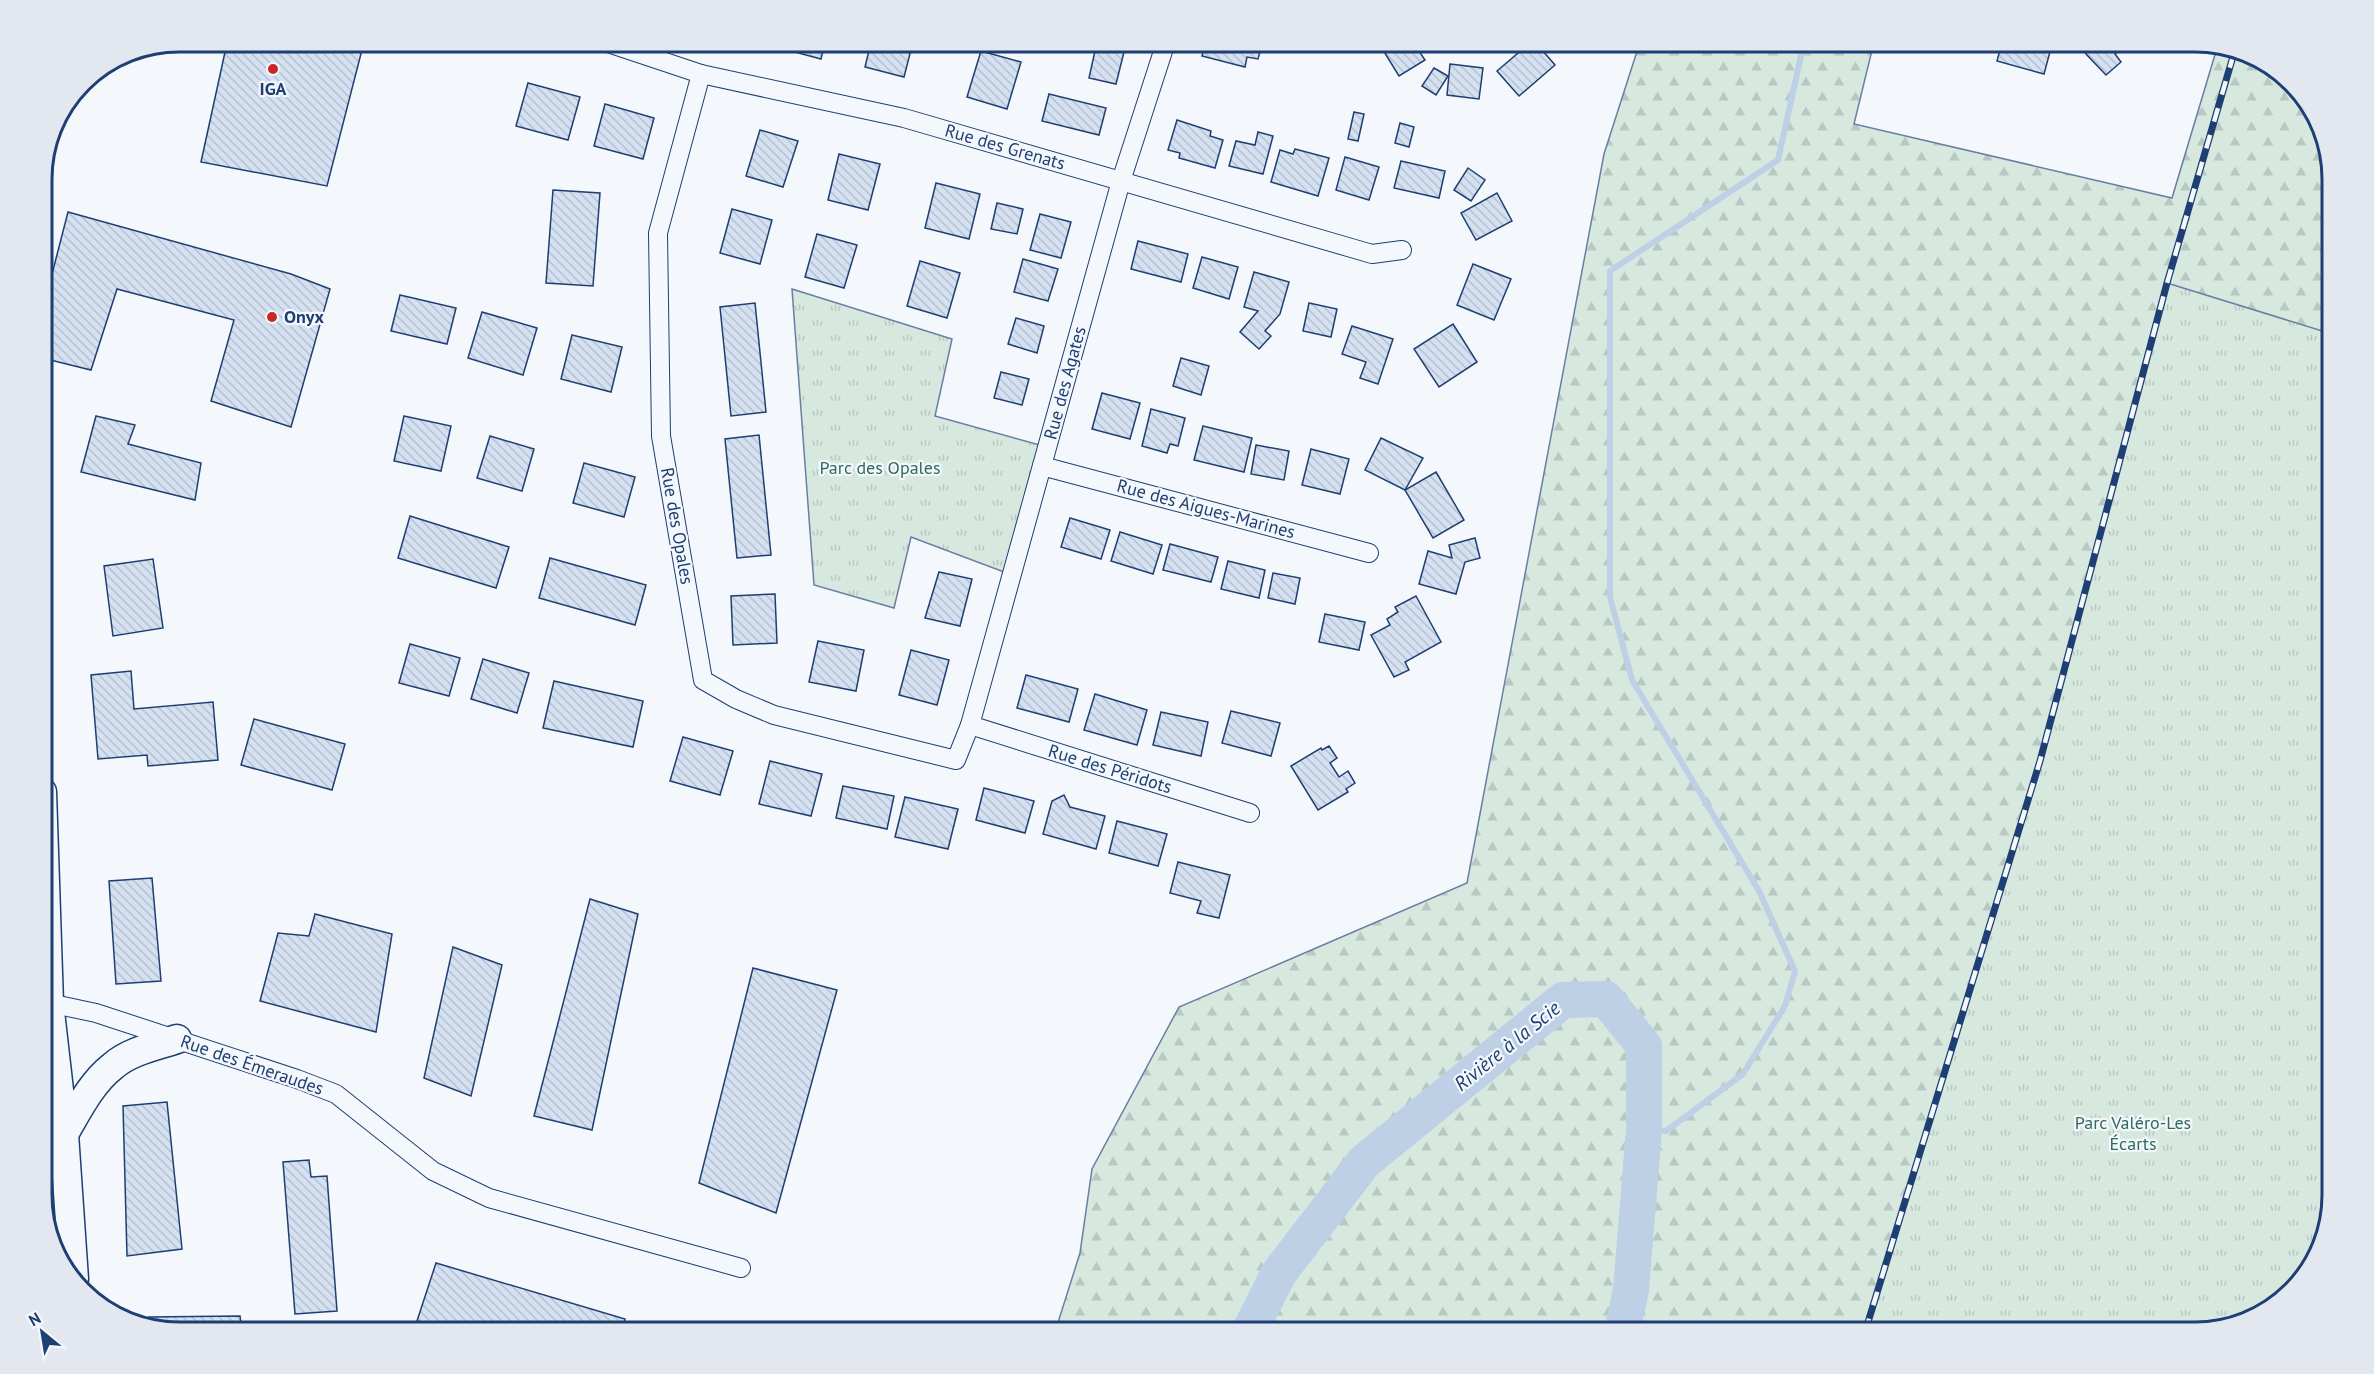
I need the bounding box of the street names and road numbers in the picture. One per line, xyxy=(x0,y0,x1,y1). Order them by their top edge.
street label: Rue des Grenats xyxy=(942,118,1068,175)
street label: Rue des Agates xyxy=(1038,324,1091,442)
street label: Rue des Opales xyxy=(656,466,699,586)
street label: Rue des Aigues-Marines xyxy=(1115,474,1298,543)
street label: Rue des Péridots xyxy=(1046,739,1175,798)
street label: Rue des Émeraudes xyxy=(178,1029,327,1100)

